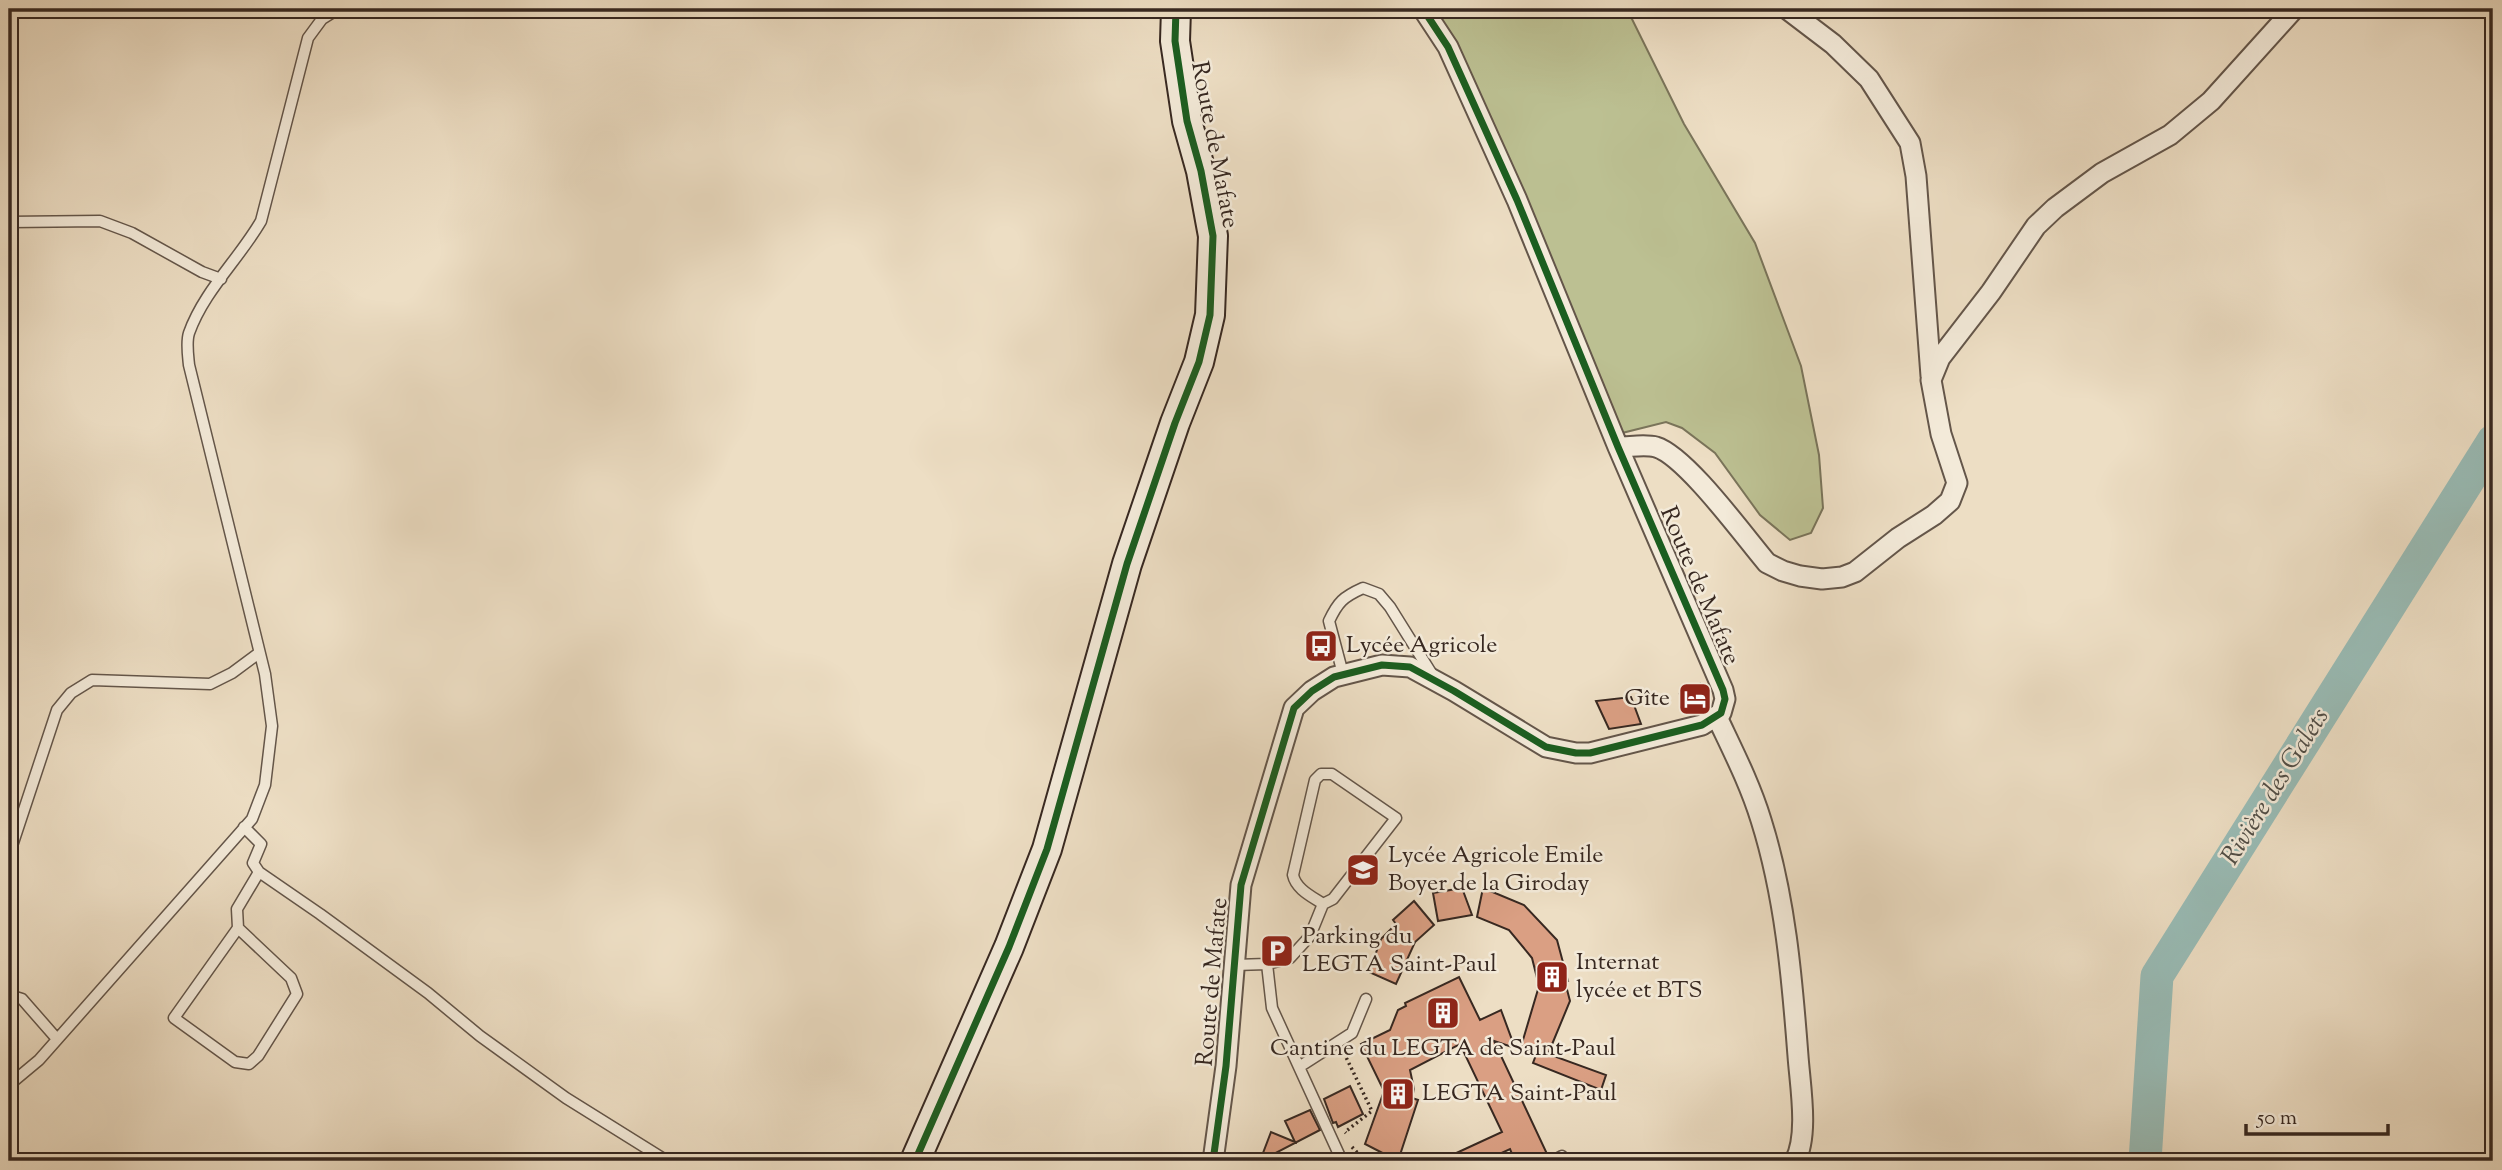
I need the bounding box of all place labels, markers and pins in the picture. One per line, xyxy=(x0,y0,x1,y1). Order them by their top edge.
bus stop icon: Lycée Agricole xyxy=(1302,627,1340,665)
place label: Lycée Agricole xyxy=(1346,629,1498,663)
hotel icon: Gîte xyxy=(1676,680,1714,718)
place label: Gîte xyxy=(1624,682,1670,716)
place label: Lycée Agricole Emile Boyer de la Giroday xyxy=(1388,839,1603,901)
school or university icon: Lycée Agricole Emile Boyer de la Giroday xyxy=(1344,851,1382,889)
place label: Parking du LEGTA Saint-Paul xyxy=(1302,920,1497,982)
parking icon: Parking du LEGTA Saint-Paul xyxy=(1258,932,1296,970)
place label: Internat lycée et BTS xyxy=(1576,946,1703,1008)
building icon: Internat lycée et BTS xyxy=(1533,958,1571,996)
building icon: Cantine du LEGTA de Saint-Paul xyxy=(1424,994,1462,1032)
place label: Cantine du LEGTA de Saint-Paul xyxy=(1270,1032,1616,1066)
building icon: LEGTA Saint-Paul xyxy=(1379,1075,1417,1113)
place label: LEGTA Saint-Paul xyxy=(1422,1077,1617,1111)

